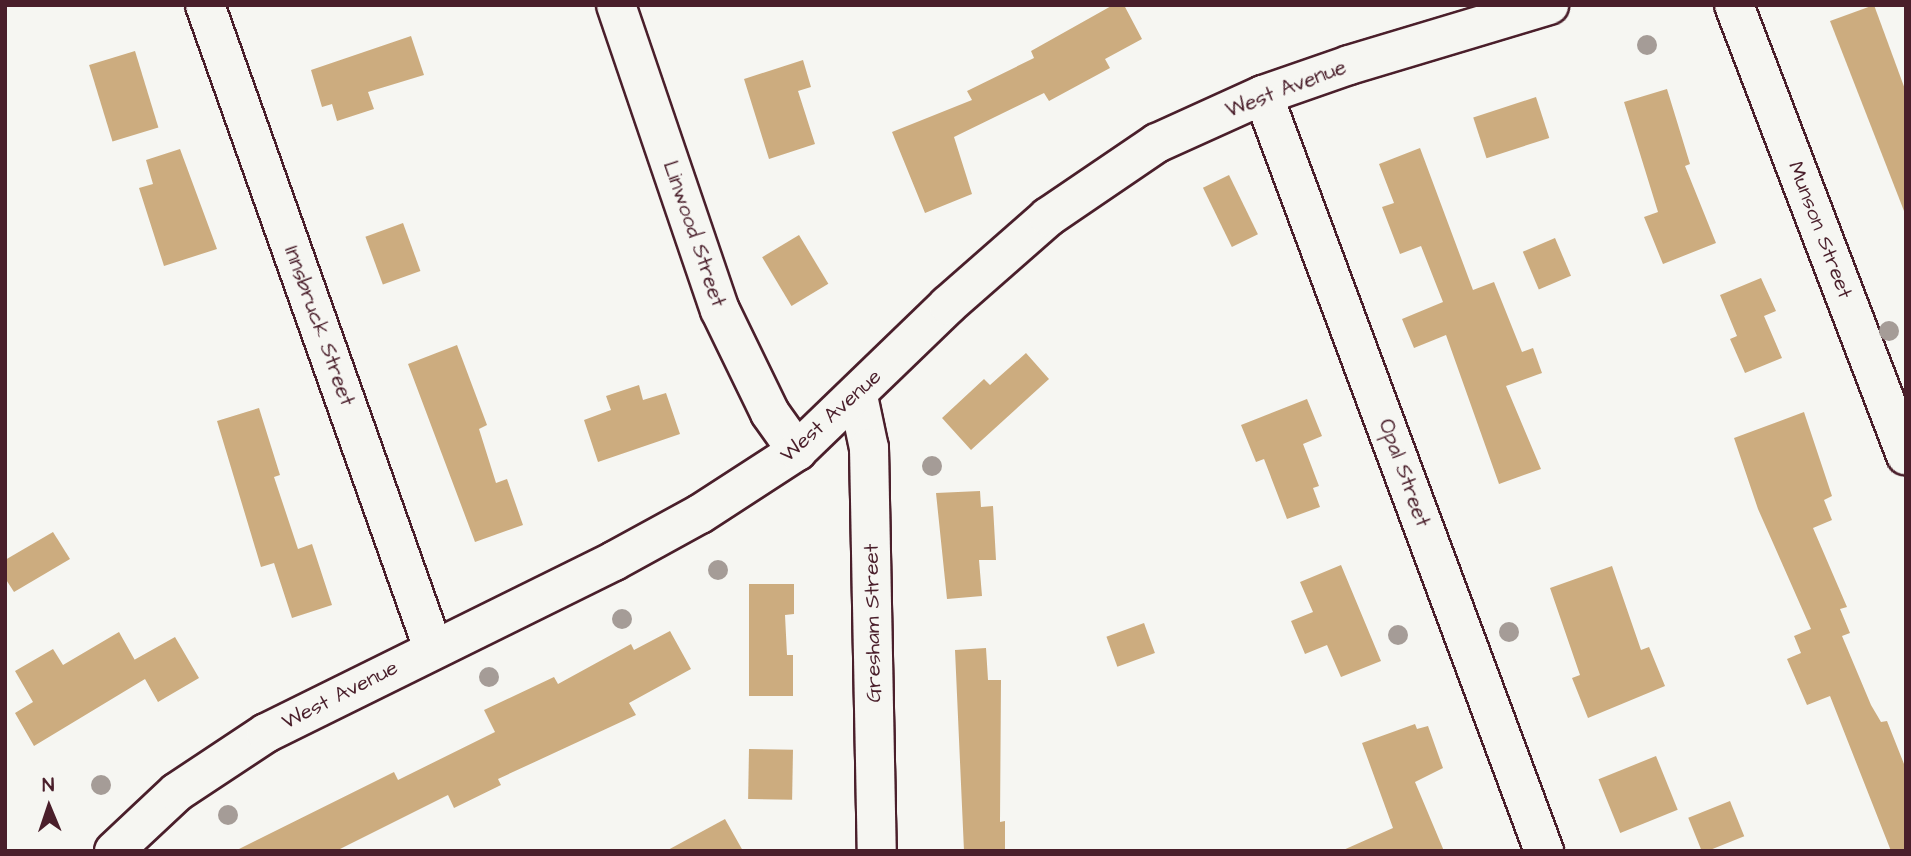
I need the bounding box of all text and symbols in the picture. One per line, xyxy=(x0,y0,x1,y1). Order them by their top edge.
street label: West Avenue xyxy=(1222,55,1350,123)
street label: Linwood Street xyxy=(657,158,731,310)
street label: Munson Street xyxy=(1782,158,1858,302)
street label: Innsbruck Street xyxy=(278,243,360,409)
street label: West Avenue xyxy=(775,364,887,468)
street label: Opal Street xyxy=(1373,416,1435,530)
street label: Gresham Street xyxy=(859,543,887,703)
street label: West Avenue xyxy=(278,655,402,735)
north arrow xyxy=(14,772,84,842)
text: N xyxy=(42,772,55,799)

